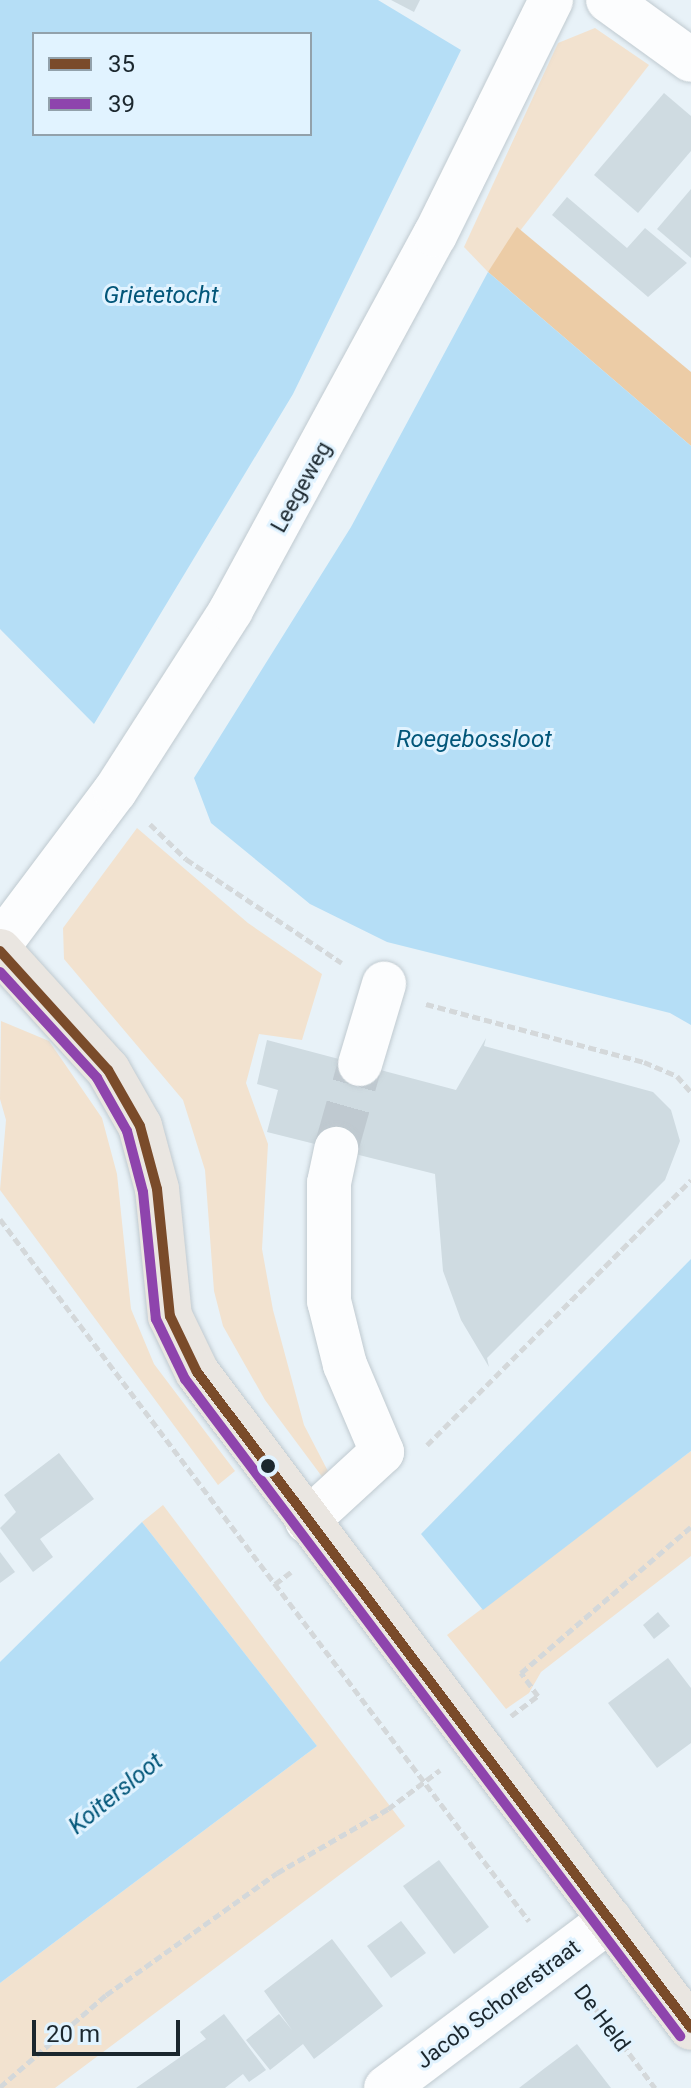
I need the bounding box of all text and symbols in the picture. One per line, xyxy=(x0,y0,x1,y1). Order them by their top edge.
legend xyxy=(32,32,312,136)
text: 35 xyxy=(108,50,135,78)
text: 39 xyxy=(108,90,135,118)
water label: Grietetocht xyxy=(104,282,218,310)
street label: Leegeweg xyxy=(265,437,337,537)
water label: Roegebossloot xyxy=(396,726,552,754)
unlabelled marker xyxy=(260,1458,276,1474)
water label: Koitersloot xyxy=(63,1747,169,1841)
street label: Jacob Schorerstraat xyxy=(411,1934,585,2074)
street label: De Held xyxy=(568,1979,636,2057)
scale bar xyxy=(36,2004,184,2054)
text: 20 m xyxy=(46,2020,100,2048)

